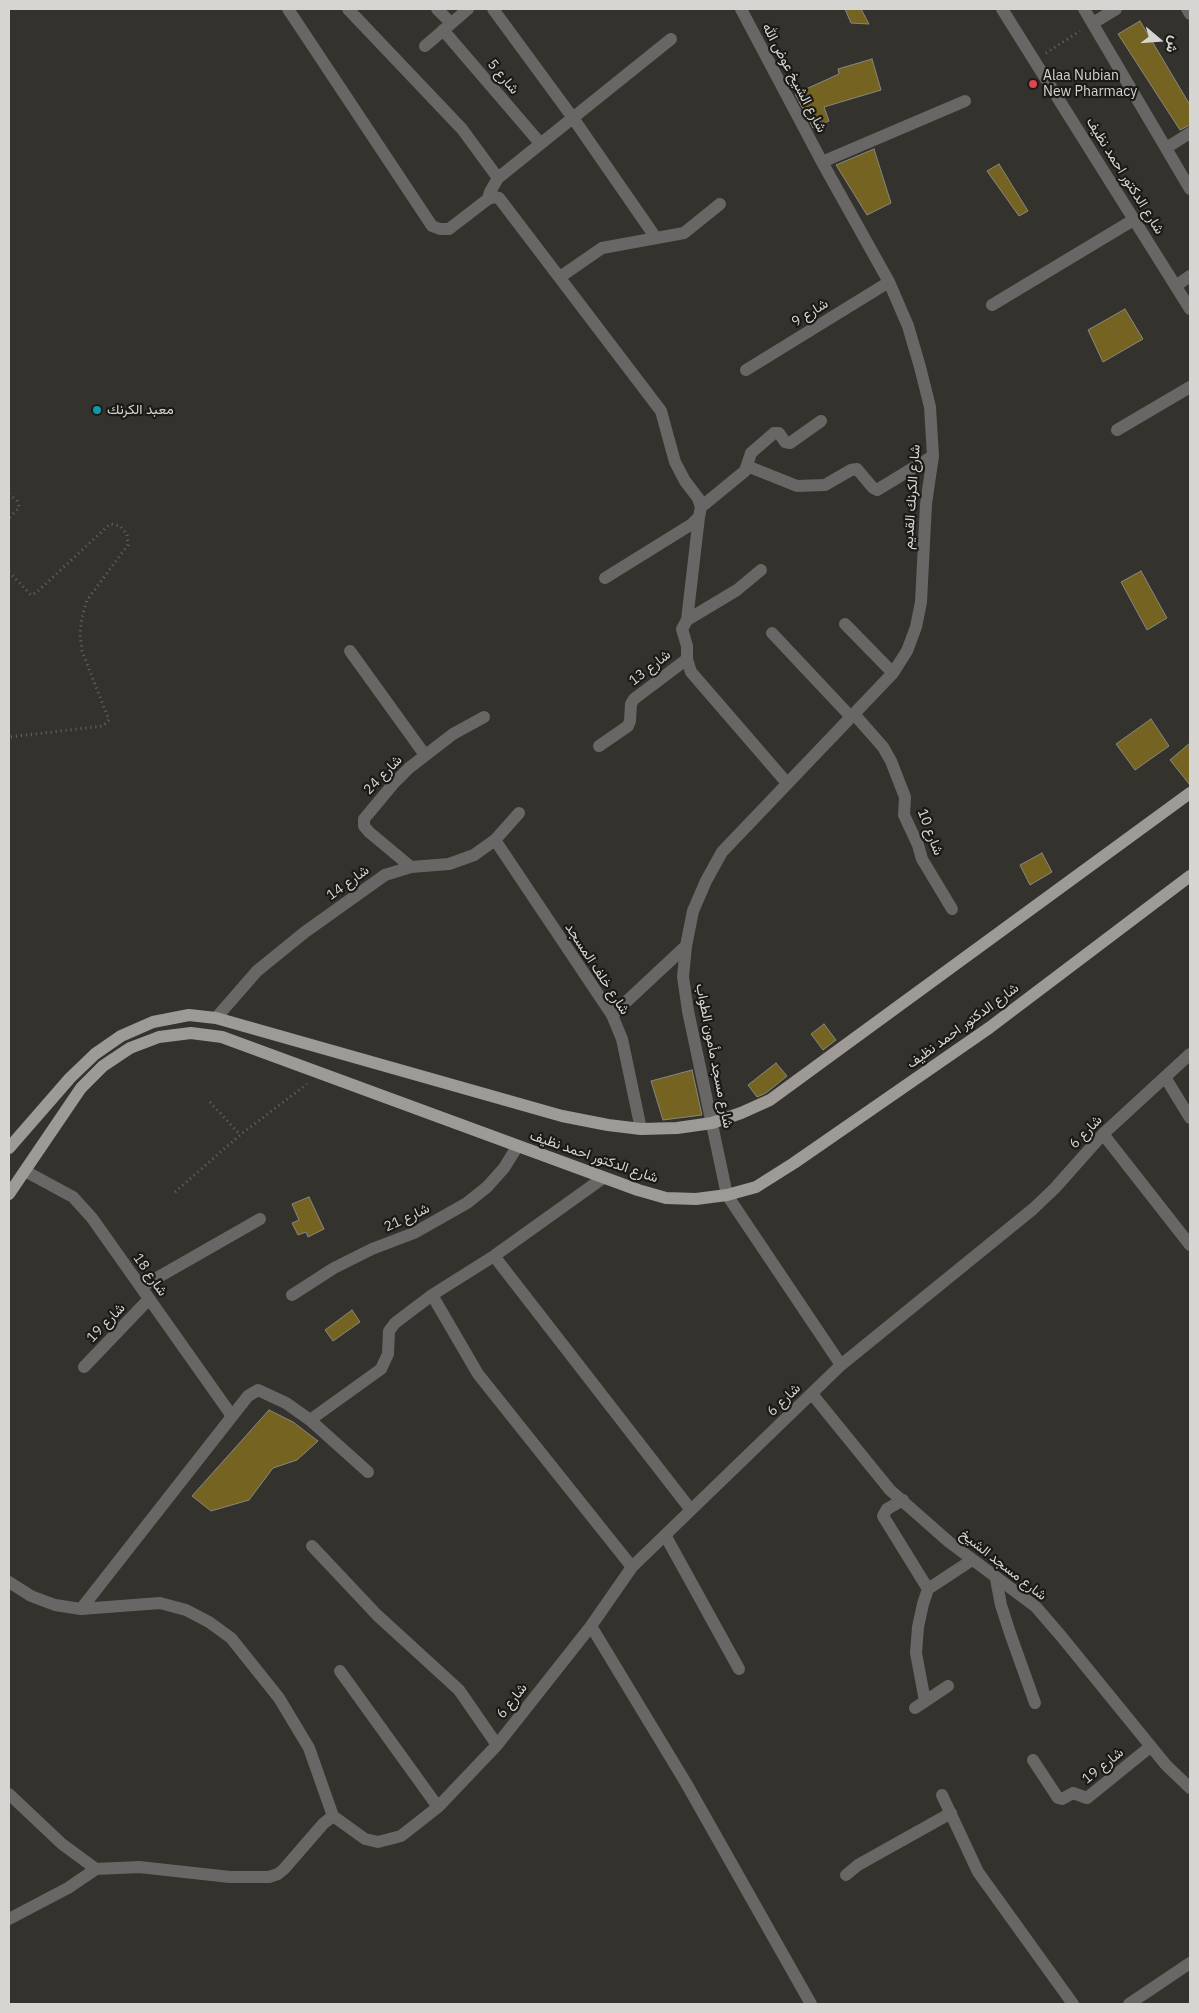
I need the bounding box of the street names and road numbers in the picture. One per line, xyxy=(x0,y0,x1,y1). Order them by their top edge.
street label: شارع الشيخ عوض الله xyxy=(758,21,830,135)
street label: شارع 5 xyxy=(484,56,522,98)
street label: شارع الدكتور احمد نظيف xyxy=(1082,115,1168,237)
street label: شارع 9 xyxy=(789,295,831,331)
street label: شارع الكرنك القديم xyxy=(900,444,924,550)
street label: شارع 13 xyxy=(626,647,674,689)
street label: شارع 24 xyxy=(360,752,406,798)
street label: شارع 10 xyxy=(914,806,946,858)
street label: شارع 14 xyxy=(324,862,372,904)
street label: شارع خلف المسجد xyxy=(561,920,633,1018)
street label: شارع الدكتور احمد نظيف xyxy=(904,980,1022,1072)
street label: شارع مسجد مأمون الطواب xyxy=(692,982,736,1130)
street label: شارع 6 xyxy=(1066,1112,1106,1152)
street label: شارع الدكتور احمد نظيف xyxy=(528,1127,660,1187)
street label: شارع 21 xyxy=(382,1200,432,1236)
street label: شارع 18 xyxy=(129,1250,171,1300)
street label: شارع 19 xyxy=(83,1300,129,1346)
street label: شارع 6 xyxy=(764,1380,804,1420)
street label: شارع مسجد الشيخ xyxy=(956,1526,1050,1604)
street label: شارع 6 xyxy=(493,1680,531,1722)
street label: شارع 19 xyxy=(1079,1744,1127,1788)

